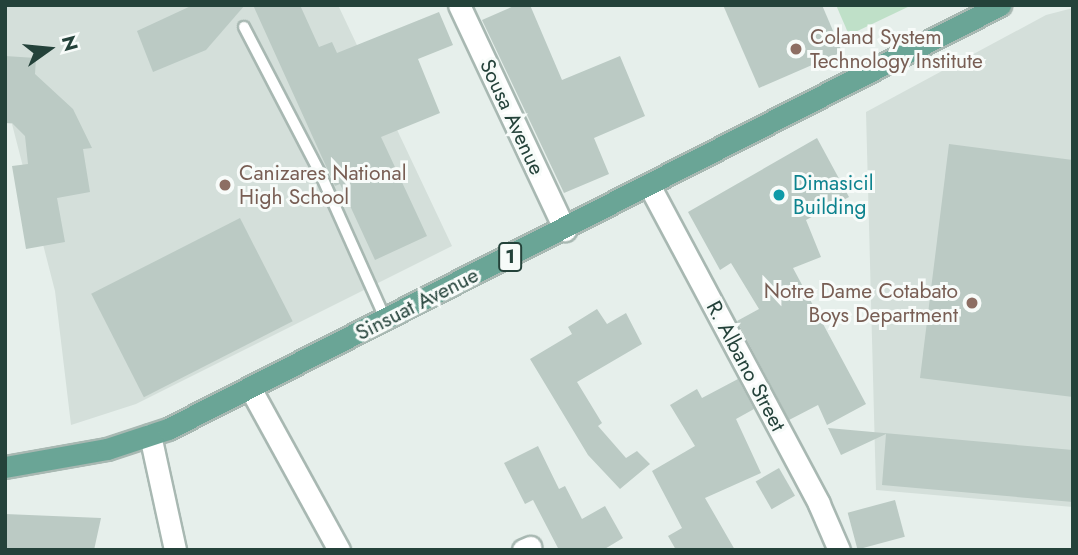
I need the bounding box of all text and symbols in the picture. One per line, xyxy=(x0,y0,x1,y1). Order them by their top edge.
north arrow xyxy=(14,14,84,84)
place label: Coland System Technology Institute xyxy=(810,24,983,74)
text: N xyxy=(55,33,85,54)
marker: Coland System Technology Institute xyxy=(788,41,804,57)
street label: Sousa Avenue xyxy=(474,55,550,179)
place label: Canizares National High School xyxy=(239,160,406,210)
place label: Dimasicil Building xyxy=(793,170,873,220)
marker: Canizares National High School xyxy=(217,177,233,193)
marker: Dimasicil Building xyxy=(771,187,787,203)
road number: 1 xyxy=(498,242,522,272)
street label: Sinsuat Avenue xyxy=(351,262,483,346)
place label: Notre Dame Cotabato Boys Department xyxy=(764,278,958,328)
marker: Notre Dame Cotabato Boys Department xyxy=(964,295,980,311)
street label: R. Albano Street xyxy=(701,297,791,435)

